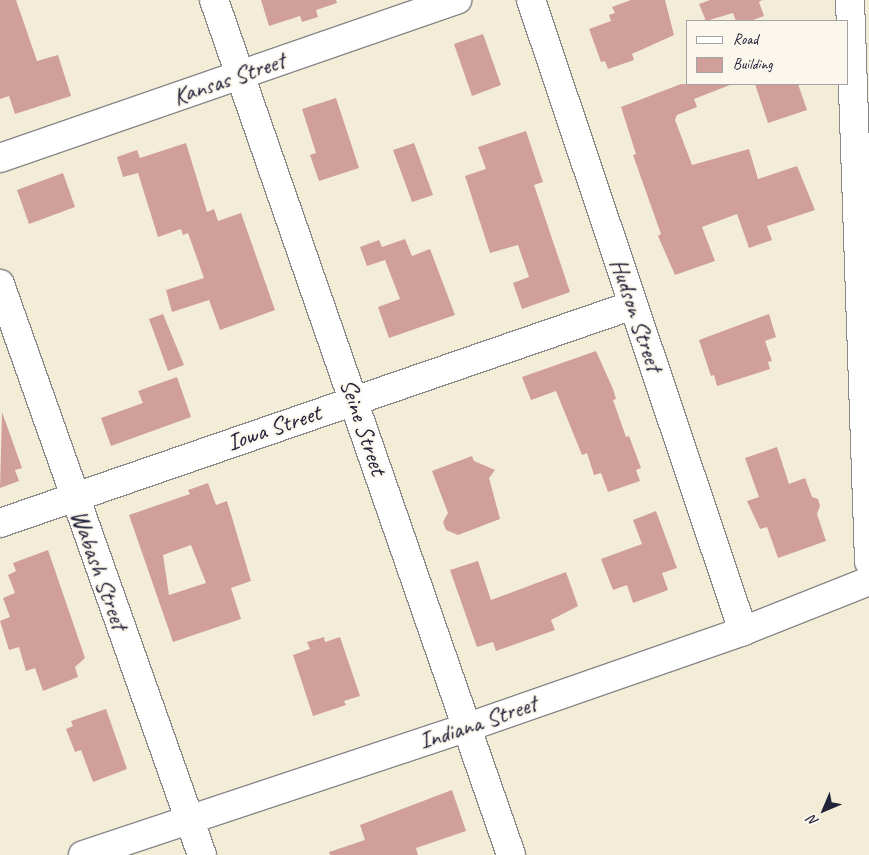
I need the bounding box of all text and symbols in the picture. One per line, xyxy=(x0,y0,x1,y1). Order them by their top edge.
legend xyxy=(686,20,849,85)
text: Road xyxy=(733,30,758,49)
street label: Kansas Street xyxy=(169,46,289,112)
text: Building xyxy=(733,55,772,74)
street label: Hudson Street xyxy=(603,255,669,375)
street label: Seine Street xyxy=(333,375,393,479)
street label: Iowa Street xyxy=(223,398,325,458)
street label: Wabash Street xyxy=(64,506,134,634)
street label: Indiana Street xyxy=(415,689,541,757)
north arrow xyxy=(799,785,849,835)
text: N xyxy=(804,812,822,830)

